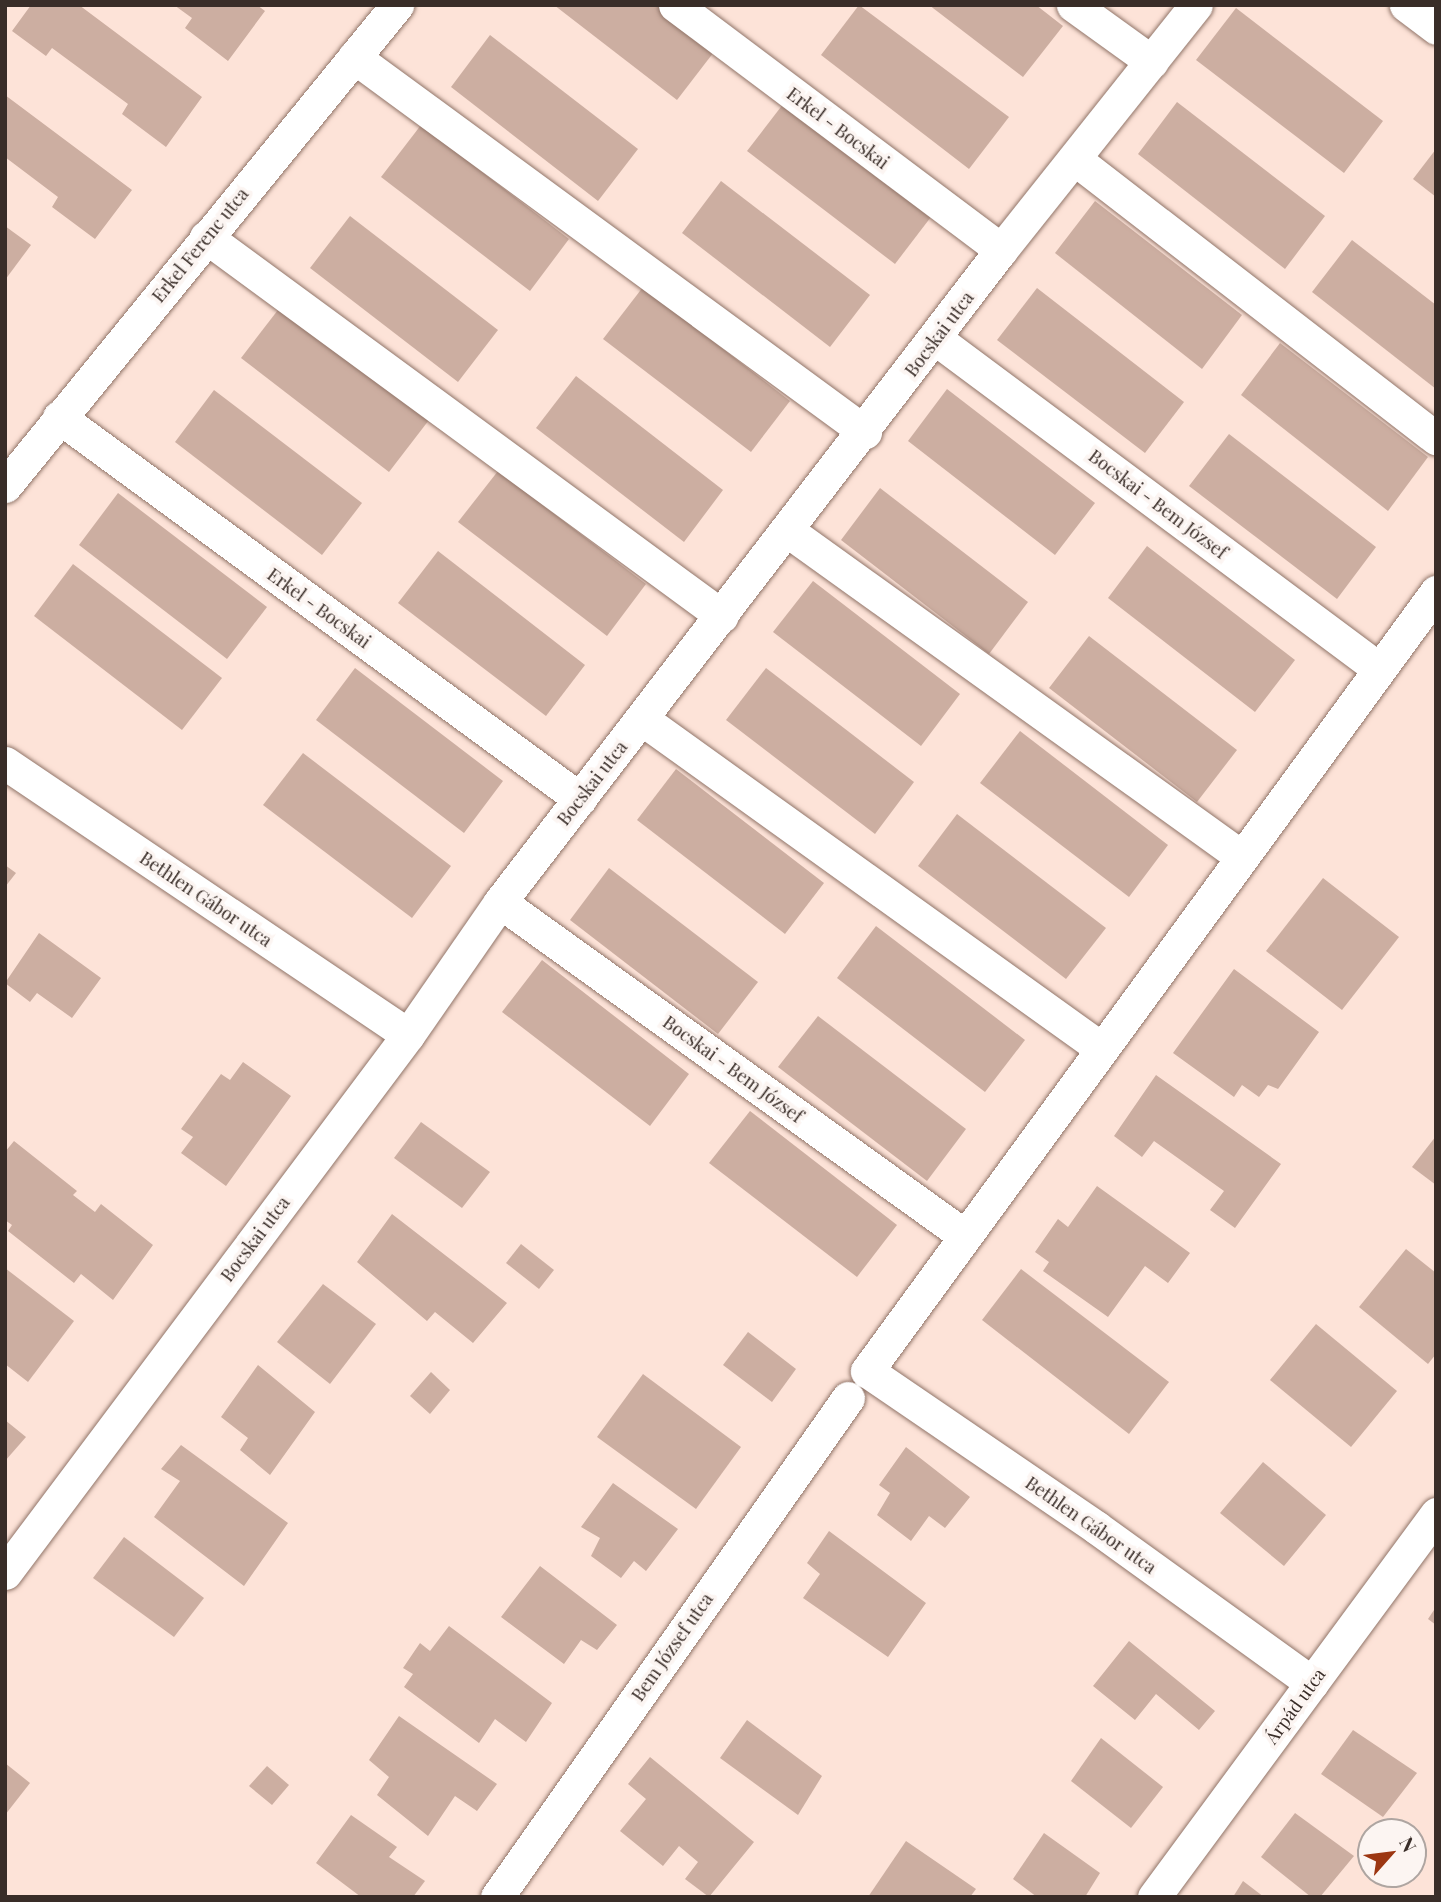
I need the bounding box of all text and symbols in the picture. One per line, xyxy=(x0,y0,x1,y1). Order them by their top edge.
street label: Erkel - Bocskai xyxy=(783,83,893,173)
street label: Erkel Ferenc utca xyxy=(147,183,253,307)
street label: Bocskai utca xyxy=(900,287,978,381)
street label: Bocskai - Bem József xyxy=(1085,445,1231,563)
street label: Erkel - Bocskai xyxy=(263,563,375,653)
street label: Bocskai utca xyxy=(552,737,632,829)
street label: Bethlen Gábor utca xyxy=(136,847,276,951)
street label: Bocskai - Bem József xyxy=(659,1011,807,1127)
street label: Bocskai utca xyxy=(216,1192,294,1286)
street label: Bethlen Gábor utca xyxy=(1021,1472,1161,1578)
street label: Bem József utca xyxy=(627,1589,717,1705)
street label: Árpád utca xyxy=(1260,1664,1330,1748)
north arrow xyxy=(1357,1818,1427,1888)
text: N xyxy=(1394,1832,1423,1856)

